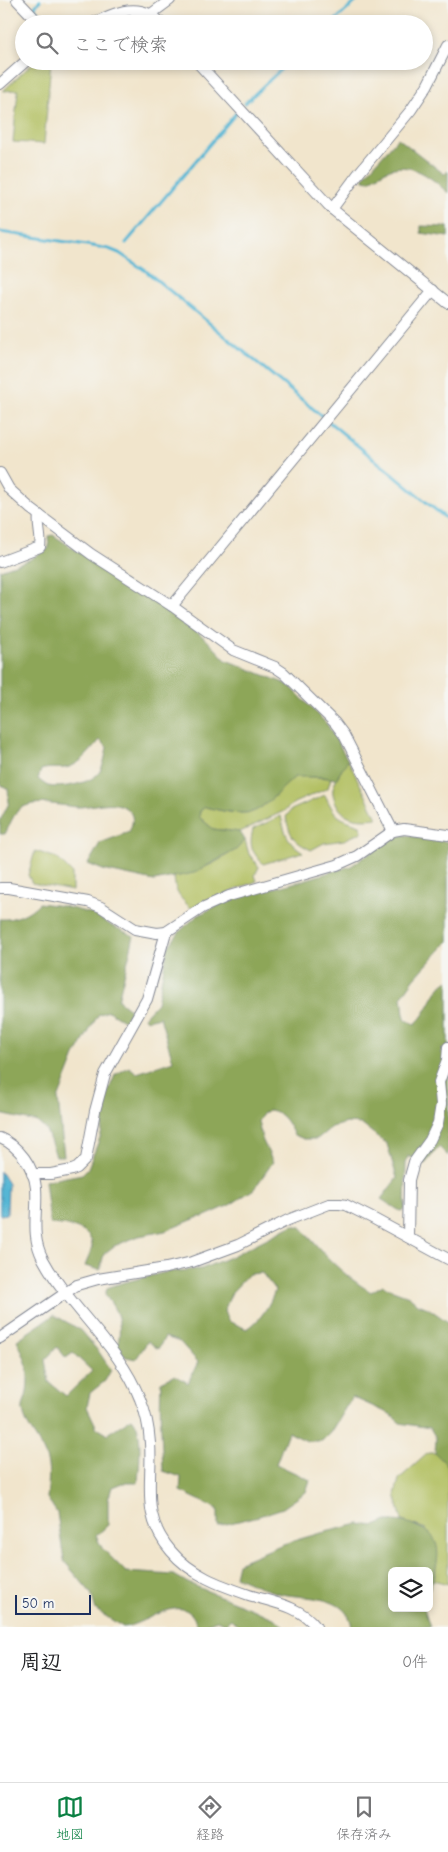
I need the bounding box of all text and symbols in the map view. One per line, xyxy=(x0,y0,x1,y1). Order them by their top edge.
search box xyxy=(15,15,433,70)
icon: search xyxy=(33,29,61,57)
text: ここで検索 xyxy=(73,34,168,56)
map controls xyxy=(388,1567,433,1612)
button: layers xyxy=(388,1567,433,1612)
scale bar xyxy=(15,1592,91,1615)
text: 50 m xyxy=(22,1595,54,1612)
text: 周辺 xyxy=(20,1650,62,1674)
text: 0件 xyxy=(402,1653,428,1671)
tab: 地図 xyxy=(56,1793,84,1843)
tab: 経路 xyxy=(196,1793,224,1843)
tab: 保存済み xyxy=(336,1793,392,1843)

